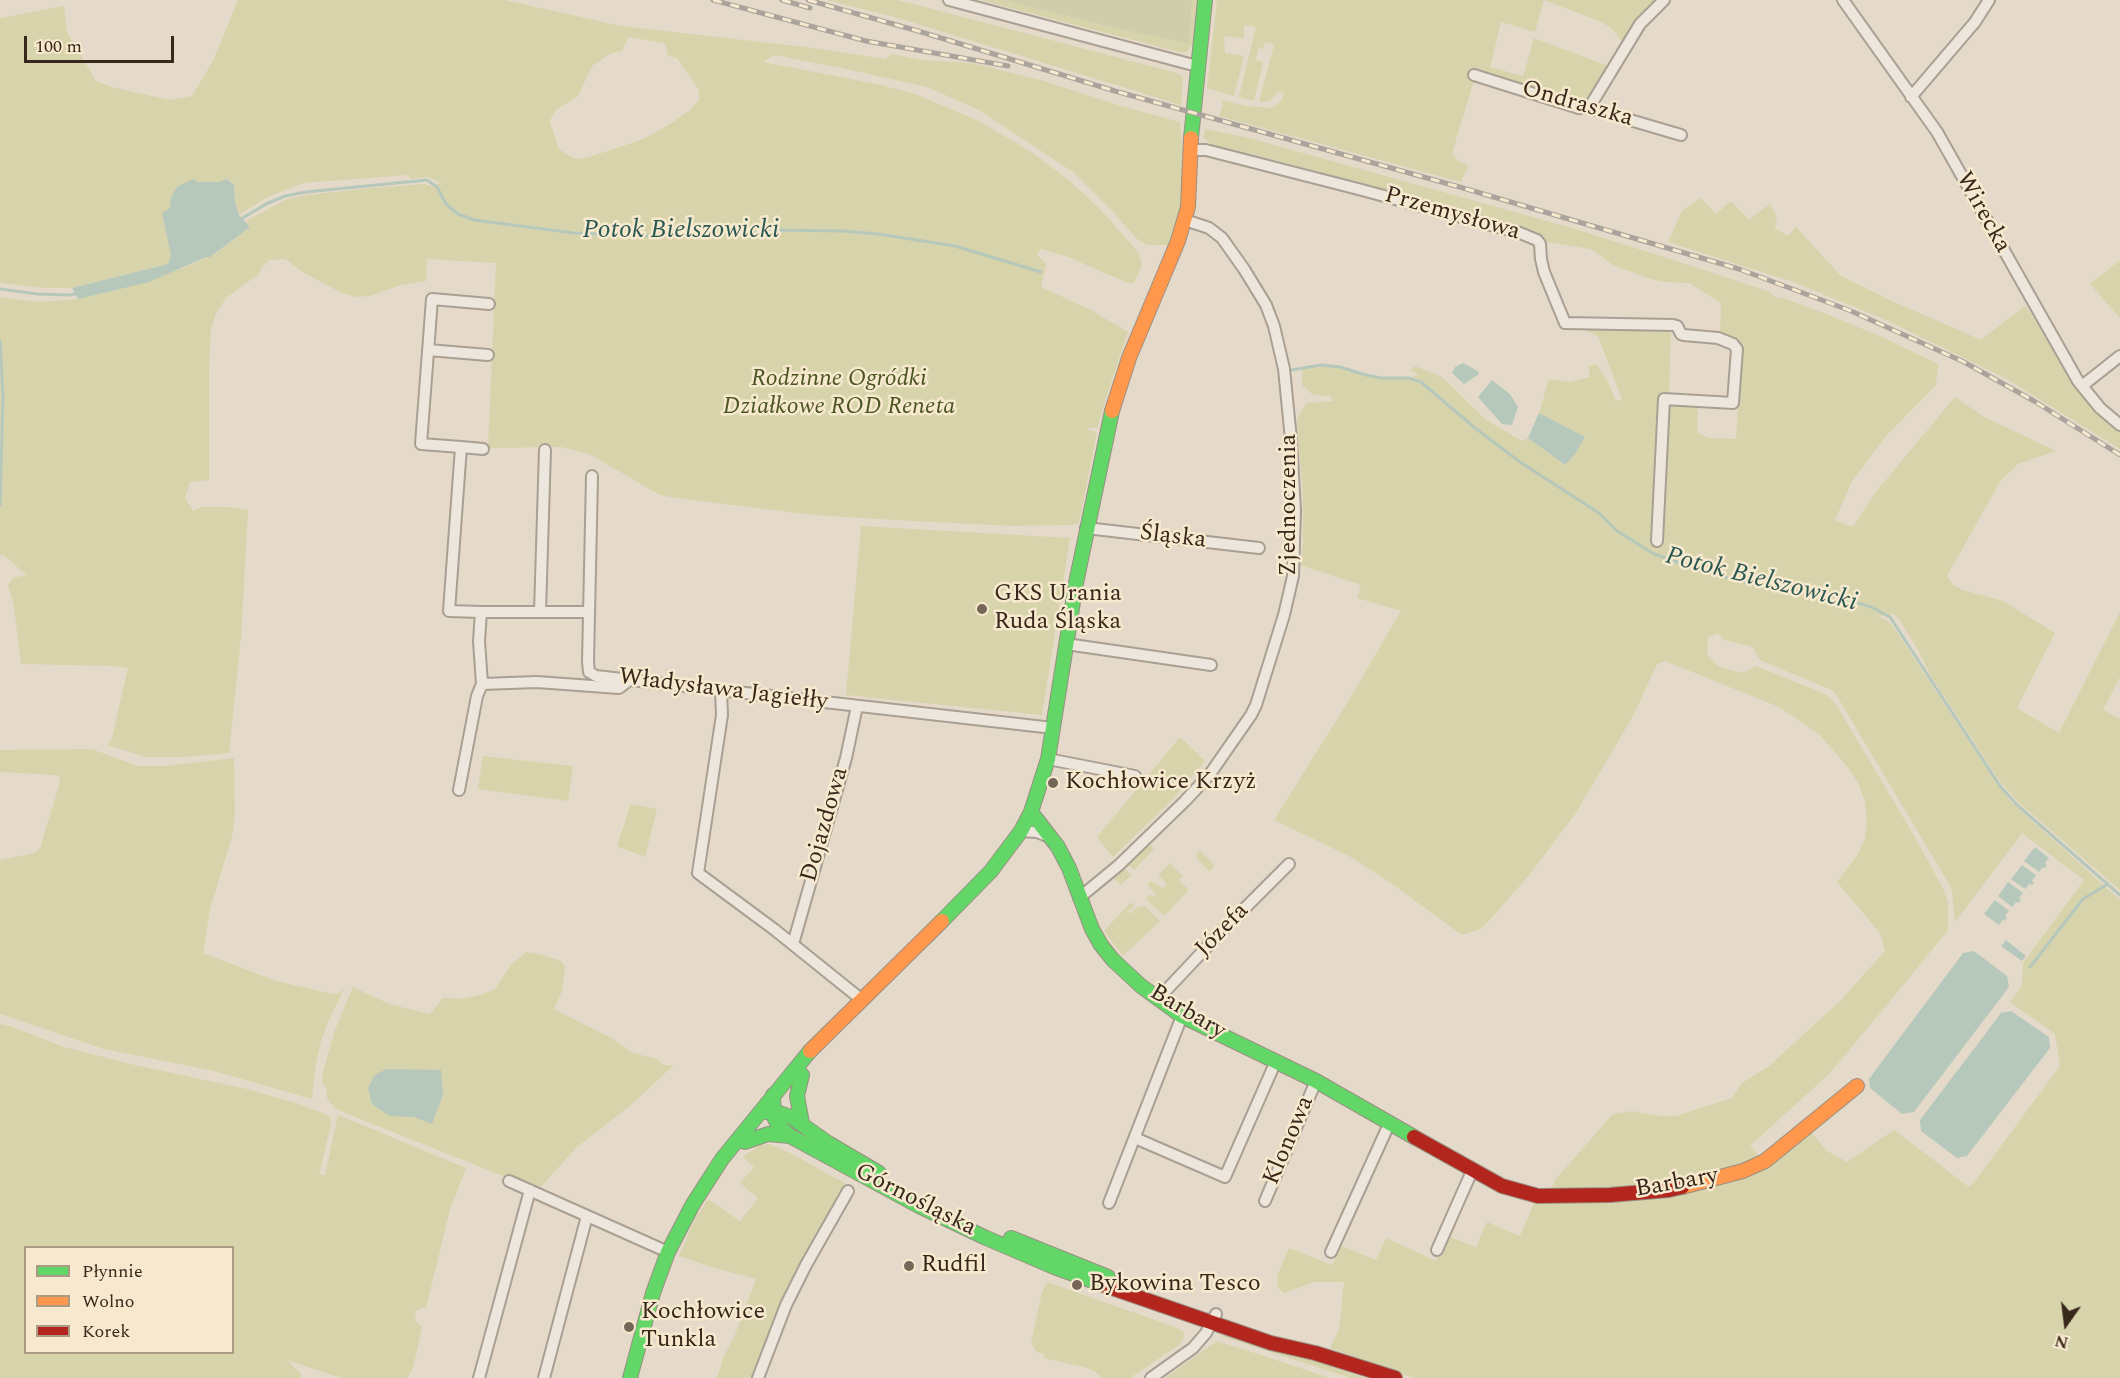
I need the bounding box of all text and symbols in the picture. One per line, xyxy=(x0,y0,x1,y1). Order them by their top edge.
scale bar xyxy=(27,24,177,62)
text: 100 m xyxy=(35,33,82,60)
street label: Ondraszka xyxy=(1518,75,1636,135)
street label: Wirecka xyxy=(1948,167,2016,259)
street label: Przemysłowa xyxy=(1381,182,1523,248)
water label: Potok Bielszowicki xyxy=(582,216,780,248)
park label: Rodzinne Ogródki Działkowe ROD Reneta xyxy=(723,366,955,422)
street label: Zjednoczenia xyxy=(1276,434,1304,576)
street label: Śląska xyxy=(1138,520,1208,556)
water label: Potok Bielszowicki xyxy=(1662,542,1860,620)
place label: GKS Urania Ruda Śląska xyxy=(994,581,1122,637)
marker: GKS Urania Ruda Śląska xyxy=(975,602,989,616)
street label: Władysława Jagiełły xyxy=(617,664,829,718)
street label: Dojazdowa xyxy=(796,764,856,886)
place label: Kochłowice Krzyż xyxy=(1065,769,1256,797)
marker: Kochłowice Krzyż xyxy=(1046,776,1060,790)
street label: Józefa xyxy=(1190,898,1256,964)
street label: Barbary xyxy=(1144,979,1230,1047)
street label: Klonowa xyxy=(1258,1092,1322,1190)
street label: Górnośląska xyxy=(850,1158,980,1244)
street label: Barbary xyxy=(1633,1163,1721,1205)
legend xyxy=(24,1246,234,1354)
place label: Rudfil xyxy=(921,1252,987,1280)
text: Płynnie xyxy=(82,1258,143,1285)
marker: Rudfil xyxy=(902,1259,916,1273)
place label: Bykowina Tesco xyxy=(1089,1271,1261,1299)
marker: Bykowina Tesco xyxy=(1070,1278,1084,1292)
text: Wolno xyxy=(82,1288,135,1315)
north arrow xyxy=(2036,1294,2096,1354)
place label: Kochłowice Tunkla xyxy=(641,1299,765,1355)
text: Korek xyxy=(82,1318,130,1345)
marker: Kochłowice Tunkla xyxy=(622,1320,636,1334)
text: N xyxy=(2052,1328,2071,1355)

